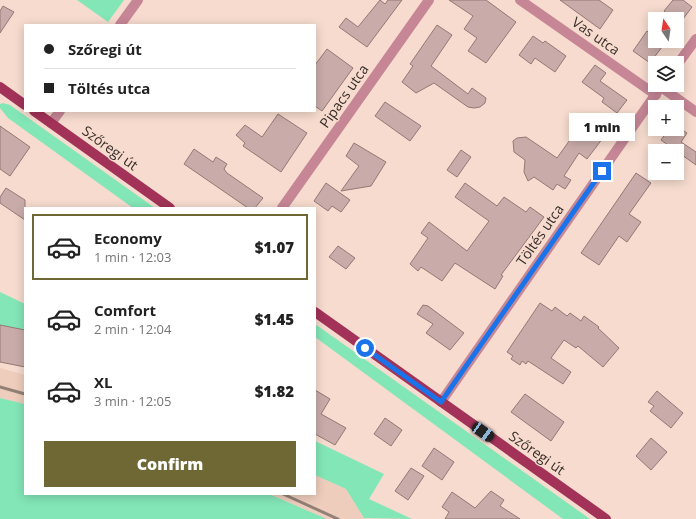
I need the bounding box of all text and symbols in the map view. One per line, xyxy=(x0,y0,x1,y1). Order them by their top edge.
street label: Vas utca xyxy=(569,12,624,59)
north arrow xyxy=(648,12,684,48)
map controls xyxy=(648,12,684,180)
text: Szőregi út xyxy=(68,39,142,59)
button: layers xyxy=(648,56,684,92)
street label: Pipacs utca xyxy=(315,60,372,131)
text: Töltés utca xyxy=(68,78,150,98)
button: + xyxy=(648,100,684,136)
callout: 1 min xyxy=(569,113,635,141)
text: 1 min xyxy=(584,118,620,136)
street label: Szőregi út xyxy=(79,121,142,174)
button: − xyxy=(648,144,684,180)
route end xyxy=(593,162,611,180)
street label: Töltés utca xyxy=(511,200,568,269)
text: Economy xyxy=(94,228,162,248)
icon: car xyxy=(46,229,82,265)
text: $1.07 xyxy=(255,237,294,257)
text: 1 min · 12:03 xyxy=(94,248,171,266)
text: Comfort xyxy=(94,300,156,320)
icon: car xyxy=(46,301,82,337)
text: $1.45 xyxy=(255,309,294,329)
text: 2 min · 12:04 xyxy=(94,320,171,338)
route start xyxy=(356,339,374,357)
text: XL xyxy=(94,372,112,392)
icon: car xyxy=(46,373,82,409)
text: $1.82 xyxy=(255,381,294,401)
text: 3 min · 12:05 xyxy=(94,392,171,410)
car xyxy=(470,420,496,444)
street label: Szőregi út xyxy=(505,426,569,479)
button: Confirm xyxy=(44,441,296,487)

